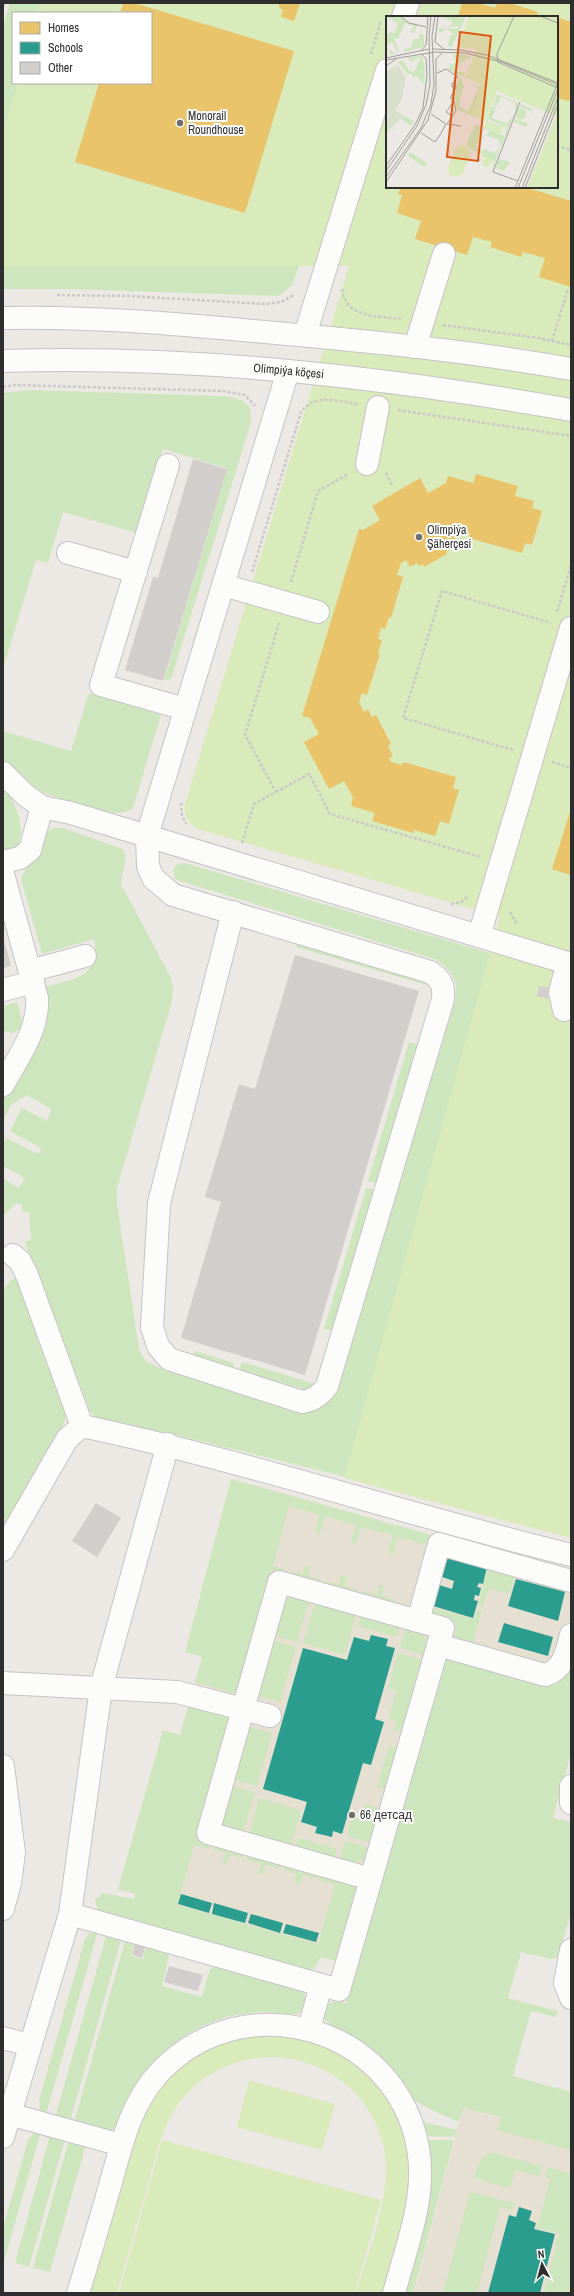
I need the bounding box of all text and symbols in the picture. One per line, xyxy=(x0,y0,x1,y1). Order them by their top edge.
legend xyxy=(12,12,152,84)
inset map xyxy=(386,16,558,188)
text: Homes xyxy=(48,20,79,36)
text: Schools xyxy=(48,40,83,56)
text: Other xyxy=(48,60,73,76)
place label: Monorail Roundhouse xyxy=(188,108,244,138)
marker: Monorail Roundhouse xyxy=(175,118,185,128)
street label: Olimpiýa köçesi xyxy=(253,360,325,382)
place label: Olimpiýa Şäherçesi xyxy=(427,522,471,552)
marker: Olimpiýa Şäherçesi xyxy=(414,532,424,542)
place label: 66 детсад xyxy=(360,1807,412,1823)
marker: 66 детсад xyxy=(347,1810,357,1820)
north arrow xyxy=(522,2244,562,2284)
text: N xyxy=(537,2247,545,2261)

